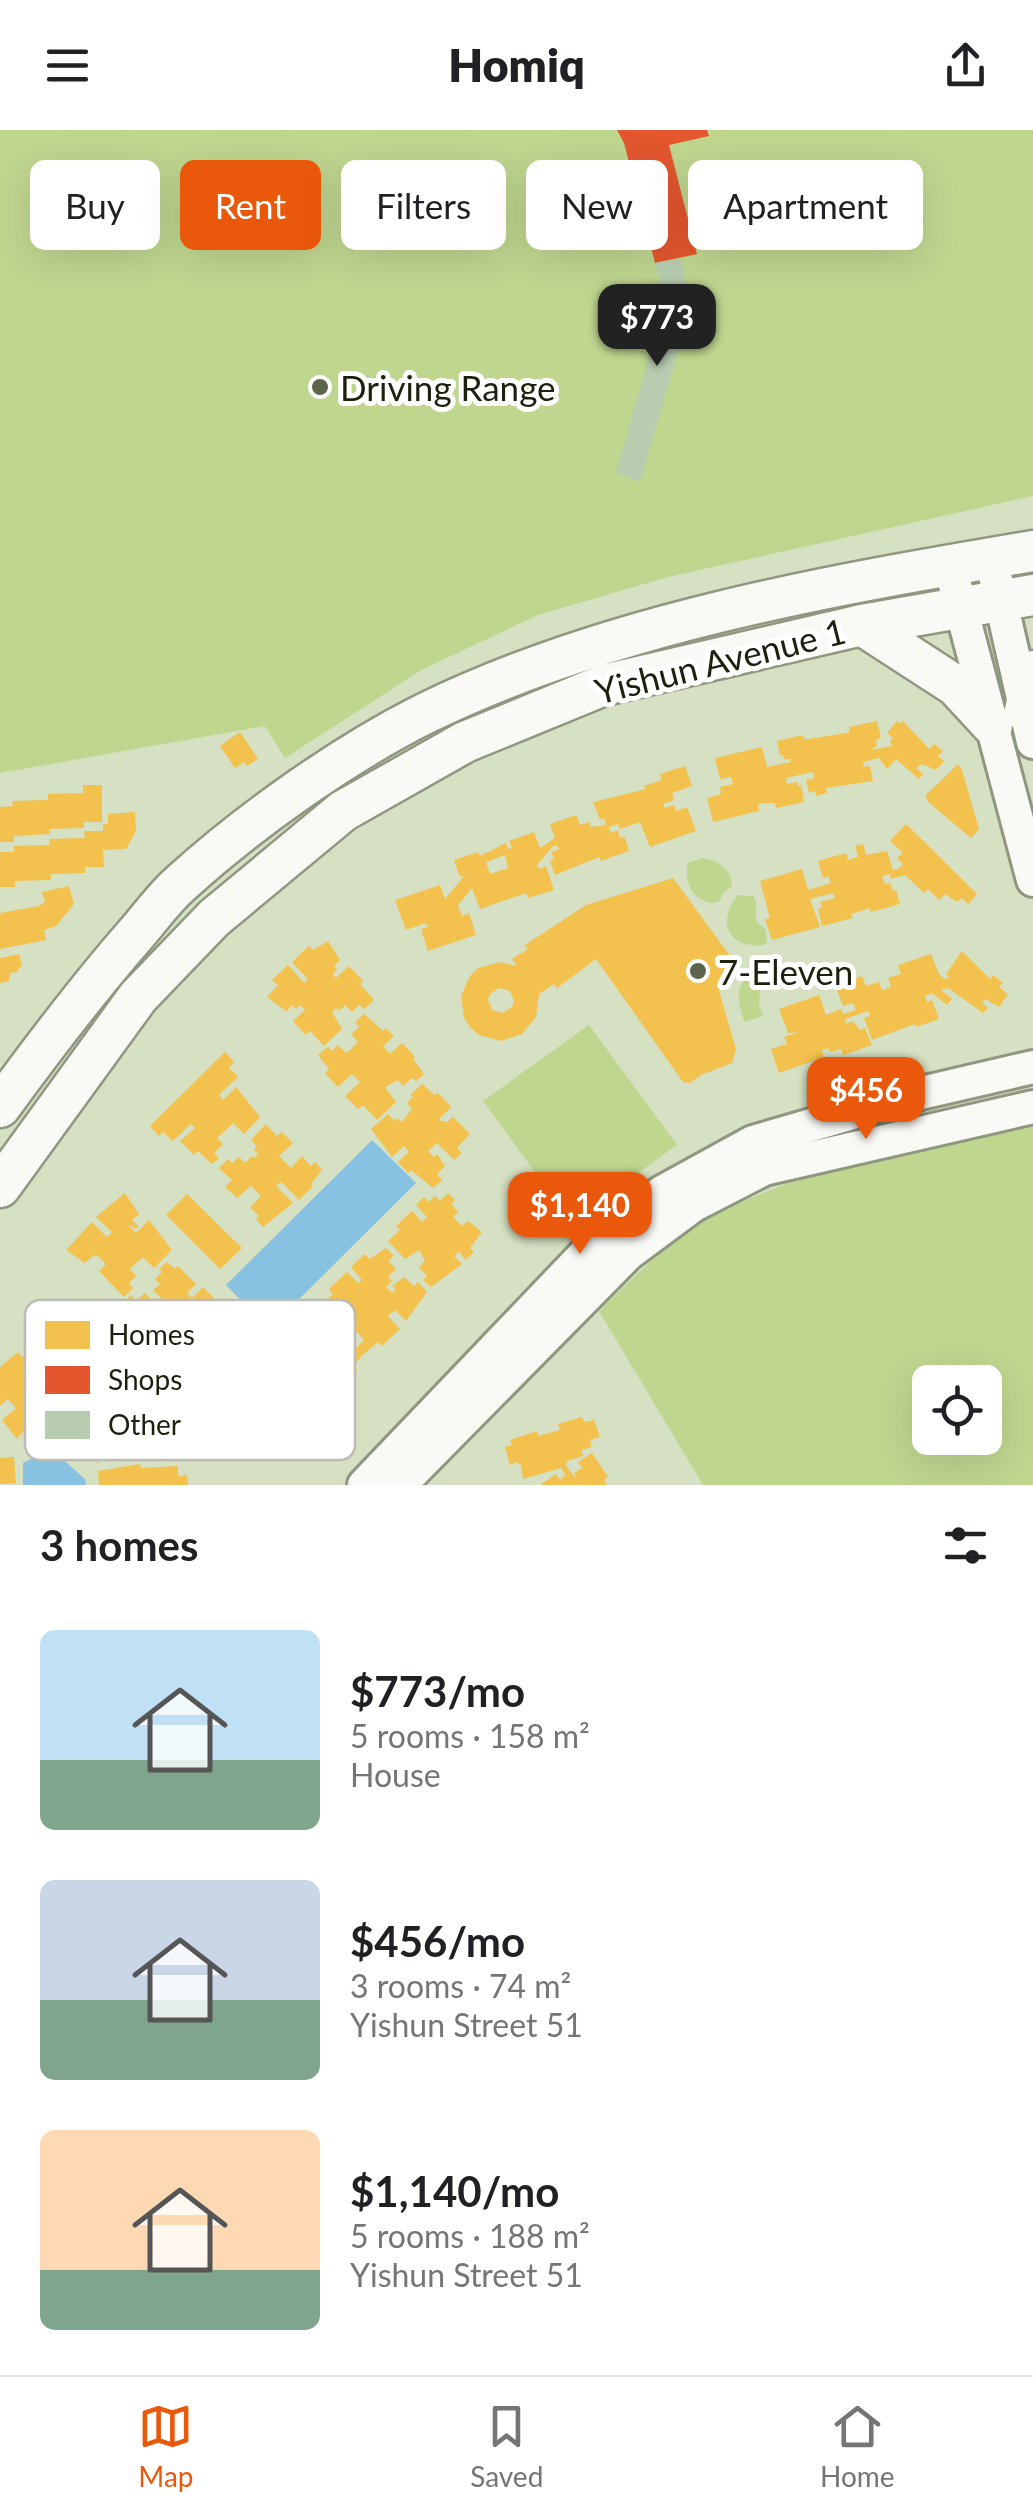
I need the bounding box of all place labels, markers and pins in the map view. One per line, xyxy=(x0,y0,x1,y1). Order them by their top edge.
pin: $773 xyxy=(598,284,716,369)
place label: Driving Range xyxy=(340,366,556,408)
marker: Driving Range xyxy=(309,376,331,398)
place label: 7-Eleven xyxy=(718,950,853,992)
marker: 7-Eleven xyxy=(687,960,709,982)
pin: $456 xyxy=(807,1057,925,1142)
pin: $1,140 xyxy=(499,1172,661,1257)

